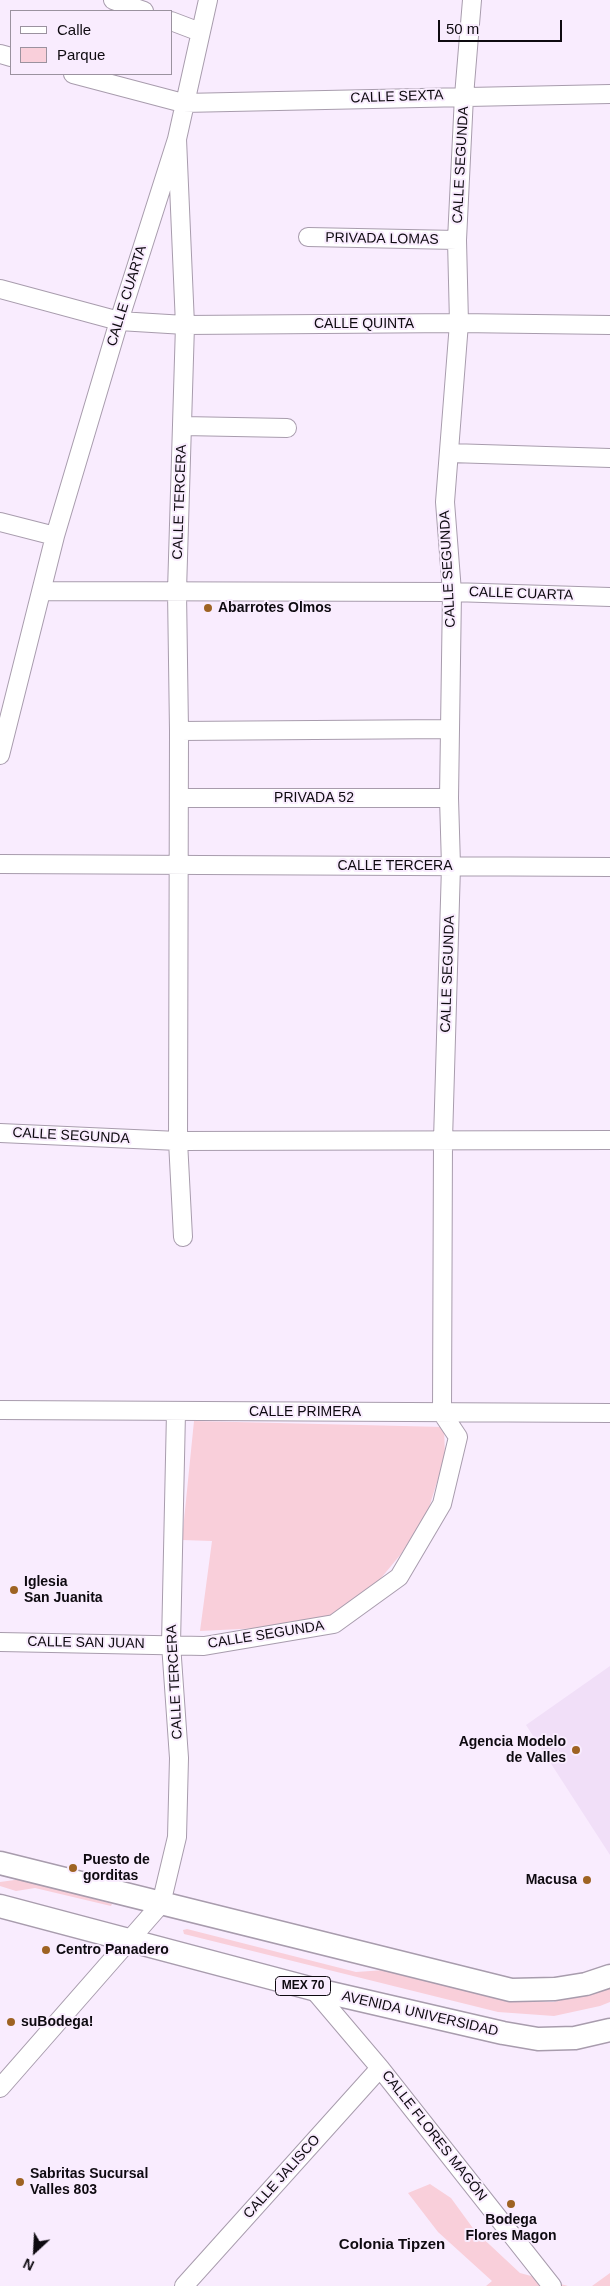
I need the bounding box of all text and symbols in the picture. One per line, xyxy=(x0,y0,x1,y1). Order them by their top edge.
legend xyxy=(10,10,172,75)
scale bar xyxy=(440,10,564,42)
text: 50 m xyxy=(446,20,479,37)
text: Calle xyxy=(57,21,91,38)
text: Parque xyxy=(57,46,105,63)
street label: CALLE SEXTA xyxy=(350,87,444,107)
street label: CALLE SEGUNDA xyxy=(450,106,472,224)
street label: PRIVADA LOMAS xyxy=(325,230,439,248)
street label: CALLE CUARTA xyxy=(104,244,150,348)
street label: CALLE QUINTA xyxy=(314,316,414,332)
street label: CALLE TERCERA xyxy=(170,444,190,560)
street label: CALLE SEGUNDA xyxy=(437,510,459,628)
street label: CALLE CUARTA xyxy=(468,584,574,604)
place label: Abarrotes Olmos xyxy=(218,600,332,616)
marker: Abarrotes Olmos xyxy=(202,602,214,614)
street label: PRIVADA 52 xyxy=(274,790,354,806)
street label: CALLE TERCERA xyxy=(337,858,453,874)
street label: CALLE SEGUNDA xyxy=(438,915,458,1033)
street label: CALLE SEGUNDA xyxy=(12,1125,130,1147)
street label: CALLE PRIMERA xyxy=(249,1404,361,1420)
place label: Iglesia San Juanita xyxy=(24,1574,103,1606)
marker: Iglesia San Juanita xyxy=(8,1584,20,1596)
street label: CALLE SEGUNDA xyxy=(207,1618,325,1652)
street label: CALLE TERCERA xyxy=(164,1624,186,1740)
street label: CALLE SAN JUAN xyxy=(27,1634,145,1652)
place label: Agencia Modelo de Valles xyxy=(459,1734,566,1766)
marker: Agencia Modelo de Valles xyxy=(570,1744,582,1756)
place label: Puesto de gorditas xyxy=(83,1852,150,1884)
marker: Puesto de gorditas xyxy=(67,1862,79,1874)
place label: Macusa xyxy=(526,1872,577,1888)
marker: Macusa xyxy=(581,1874,593,1886)
place label: Centro Panadero xyxy=(56,1942,169,1958)
marker: Centro Panadero xyxy=(40,1944,52,1956)
road number: MEX 70 xyxy=(276,1976,330,1995)
street label: AVENIDA UNIVERSIDAD xyxy=(340,1988,500,2040)
place label: suBodega! xyxy=(21,2014,93,2030)
marker: suBodega! xyxy=(5,2016,17,2028)
street label: CALLE FLORES MAGÓN xyxy=(378,2067,490,2205)
street label: CALLE JALISCO xyxy=(240,2132,324,2222)
place label: Sabritas Sucursal Valles 803 xyxy=(30,2166,148,2198)
marker: Sabritas Sucursal Valles 803 xyxy=(14,2176,26,2188)
marker: Bodega Flores Magon xyxy=(505,2198,517,2210)
place label: Bodega Flores Magon xyxy=(465,2212,557,2244)
north arrow xyxy=(10,2226,60,2276)
district label: Colonia Tipzen xyxy=(339,2236,445,2254)
text: N xyxy=(21,2255,37,2274)

